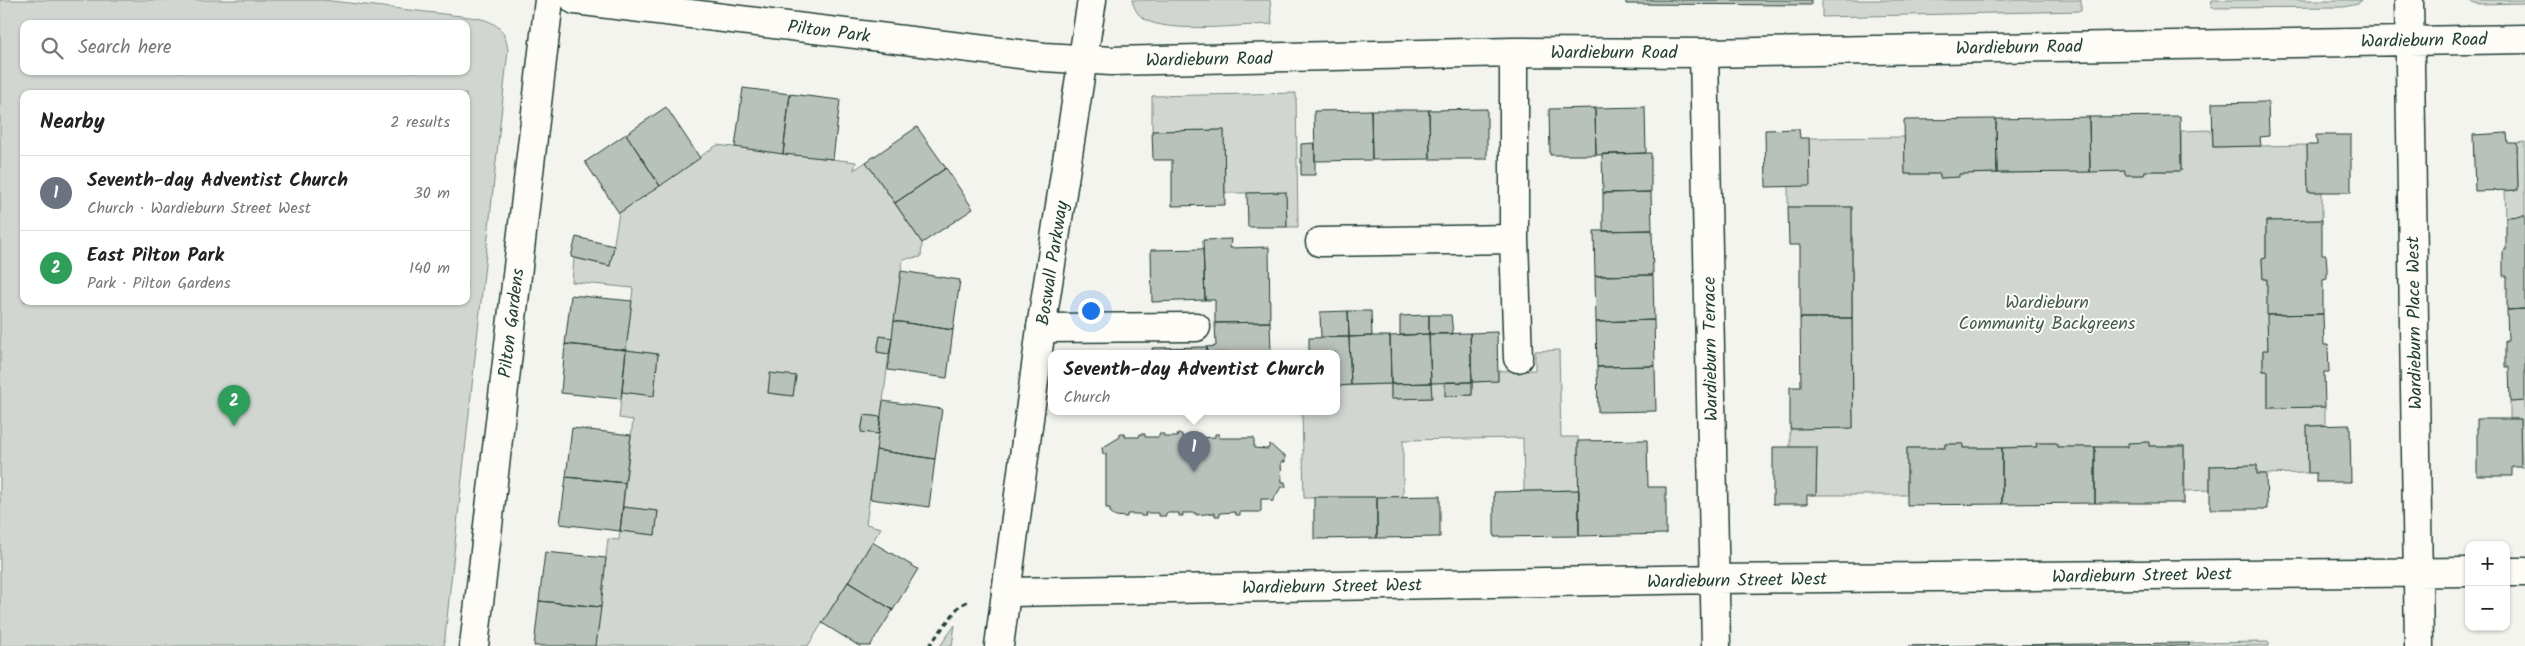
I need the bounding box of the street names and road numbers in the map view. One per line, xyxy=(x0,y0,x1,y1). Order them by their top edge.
street label: Pilton Park xyxy=(786,13,872,52)
street label: Wardieburn Road xyxy=(2360,26,2489,57)
street label: Wardieburn Road xyxy=(1955,33,2084,64)
street label: Wardieburn Road xyxy=(1551,39,1678,68)
street label: Wardieburn Road xyxy=(1145,45,1274,76)
street label: Boswall Parkway xyxy=(1029,198,1078,327)
street label: Wardieburn Place West xyxy=(2399,235,2432,410)
street label: Pilton Gardens xyxy=(491,266,534,380)
street label: Wardieburn Terrace xyxy=(1696,276,1727,422)
street label: Wardieburn Street West xyxy=(2052,560,2233,593)
street label: Wardieburn Street West xyxy=(1647,565,1828,598)
street label: Wardieburn Street West xyxy=(1242,571,1423,604)

